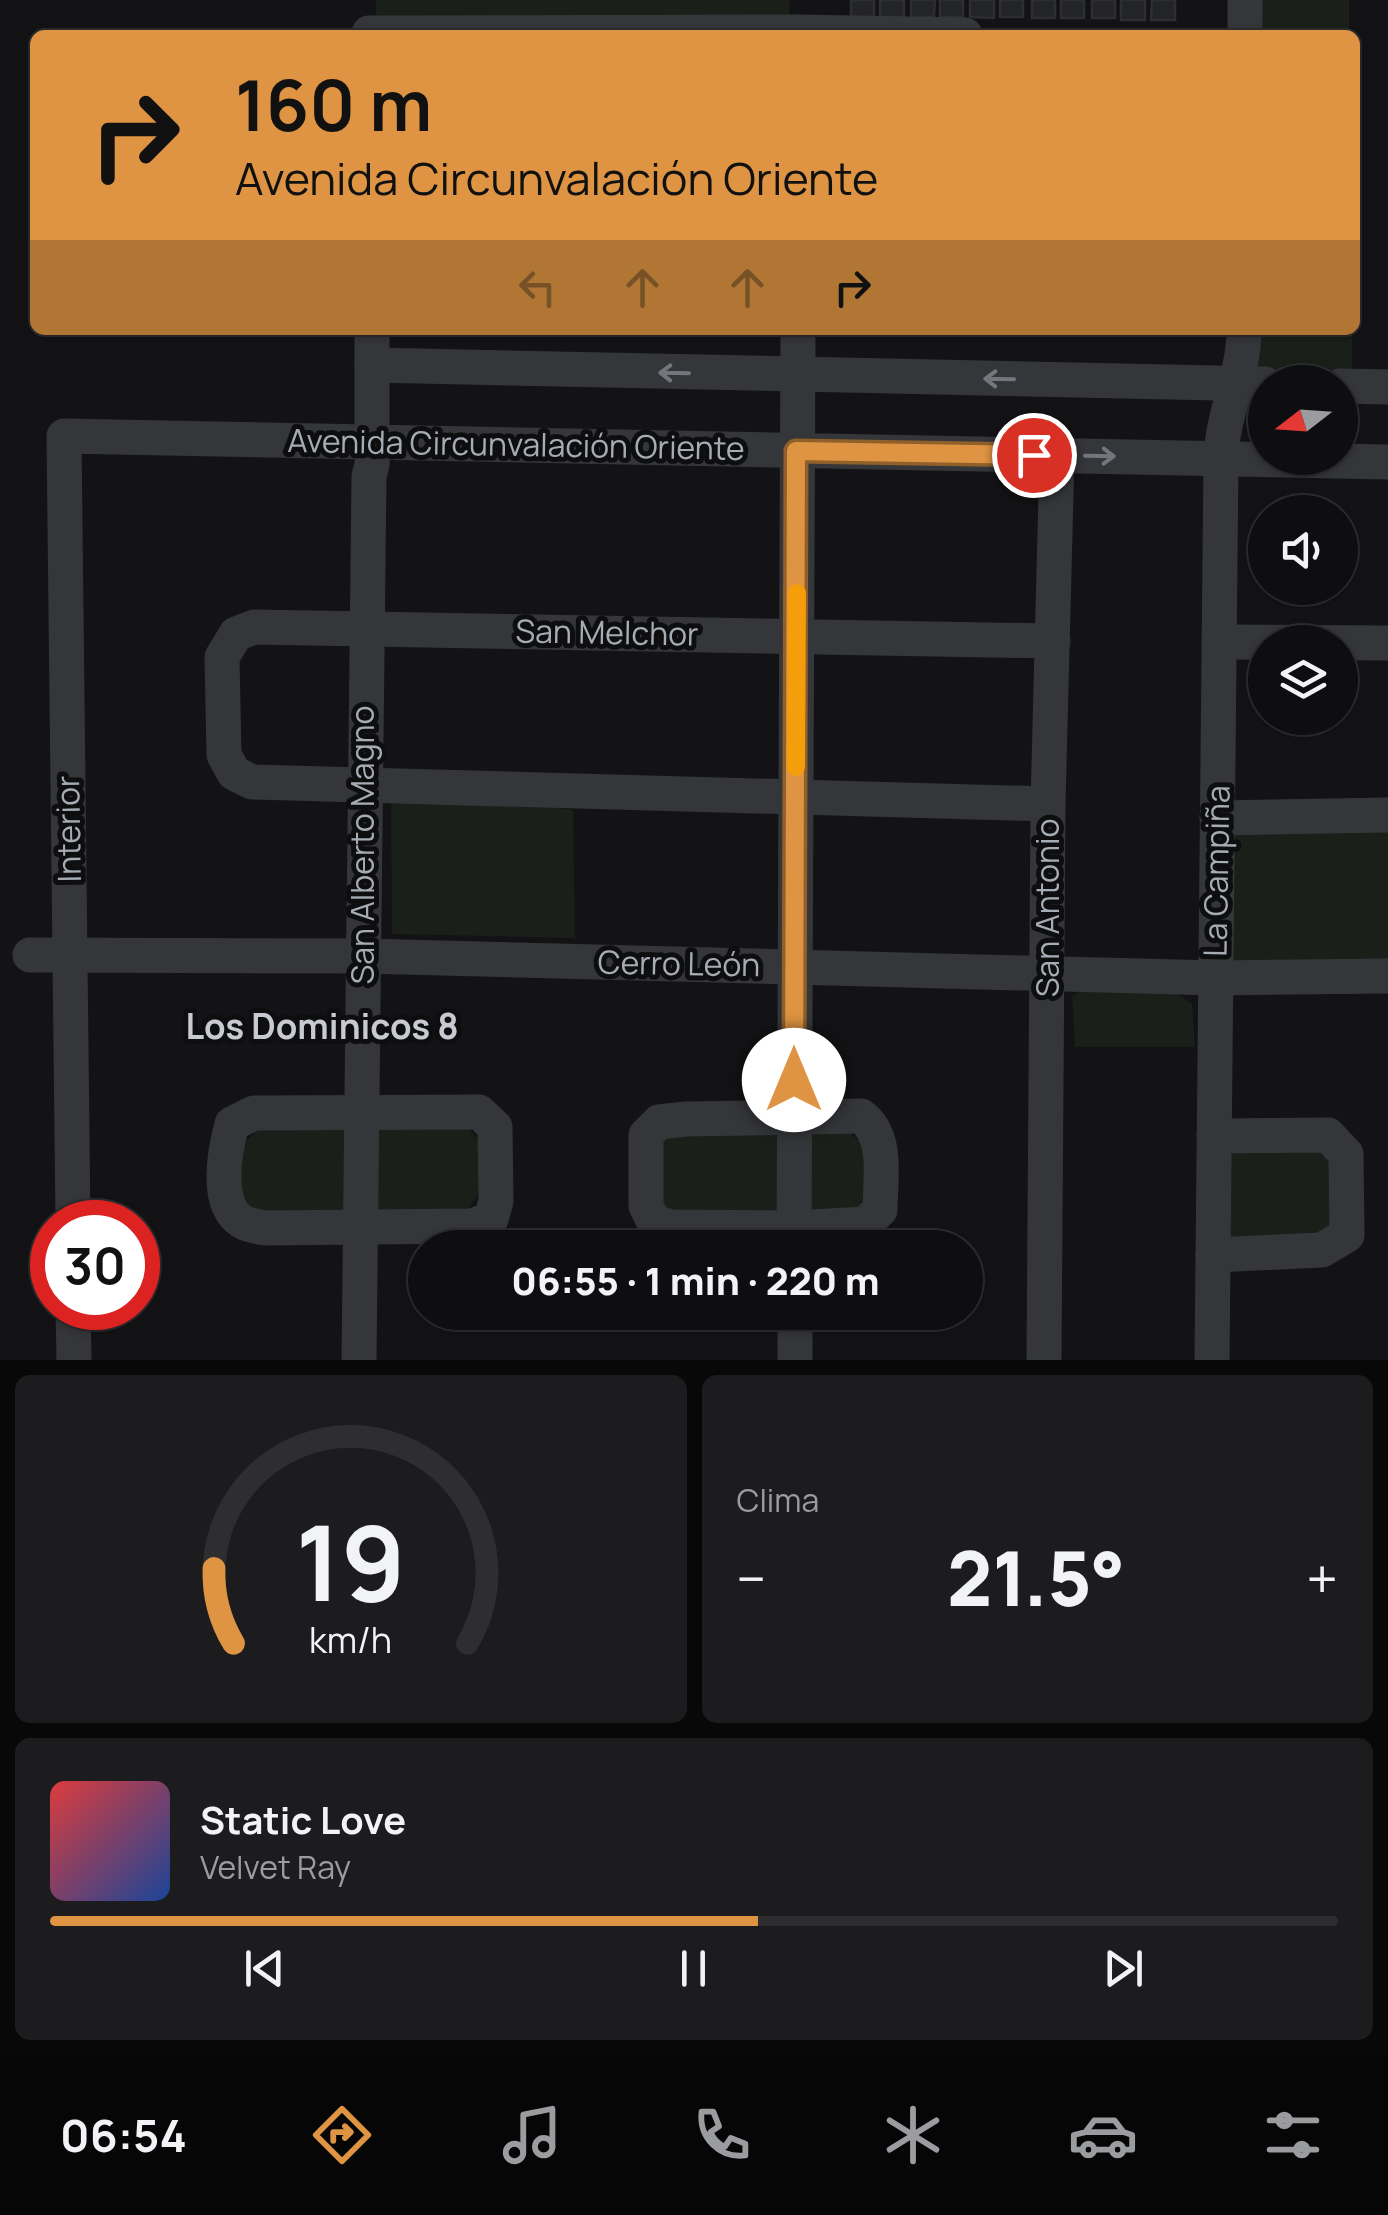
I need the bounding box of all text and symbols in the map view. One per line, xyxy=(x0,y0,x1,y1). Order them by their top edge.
text: 160 m xyxy=(235,56,432,152)
icon: right xyxy=(70,70,200,200)
text: Avenida Circunvalación Oriente xyxy=(235,147,878,209)
icon: left xyxy=(510,260,565,315)
icon: ahead xyxy=(615,260,670,315)
icon: ahead xyxy=(720,260,775,315)
icon: right xyxy=(825,260,880,315)
one-way arrow xyxy=(659,363,691,382)
north arrow xyxy=(1248,365,1358,475)
map controls xyxy=(1248,365,1358,735)
one-way arrow xyxy=(984,370,1016,389)
pin xyxy=(992,413,1077,498)
street label: Avenida Circunvalación Oriente xyxy=(287,418,745,470)
icon: arrive xyxy=(1007,428,1062,483)
one-way arrow xyxy=(1083,447,1115,466)
button: sound xyxy=(1248,495,1358,605)
street label: San Melchor xyxy=(515,608,699,656)
button: layers xyxy=(1248,625,1358,735)
street label: San Alberto Magno xyxy=(340,706,384,984)
street label: Interior xyxy=(45,775,91,883)
street label: La Campiña xyxy=(1193,785,1239,957)
street label: San Antonio xyxy=(1025,819,1069,997)
street label: Cerro León xyxy=(597,940,761,986)
district label: Los Dominicos 8 xyxy=(185,1002,459,1050)
position arrow xyxy=(742,1028,846,1132)
speed limit sign: 30 xyxy=(30,1200,160,1330)
text: 06:55 · 1 min · 220 m xyxy=(511,1254,880,1306)
text: Clima xyxy=(737,1478,819,1522)
text: 19 xyxy=(296,1490,406,1632)
text: 21.5° xyxy=(947,1526,1125,1629)
text: − xyxy=(737,1540,766,1616)
text: + xyxy=(1306,1540,1338,1616)
text: km/h xyxy=(309,1615,392,1664)
text: Static Love xyxy=(200,1793,406,1845)
text: Velvet Ray xyxy=(200,1845,351,1889)
icon: previous xyxy=(237,1941,292,1996)
icon: pause xyxy=(666,1941,721,1996)
icon: next xyxy=(1096,1941,1151,1996)
icon: directions xyxy=(307,2100,377,2170)
icon: music xyxy=(497,2100,567,2170)
icon: phone xyxy=(687,2100,757,2170)
icon: climate xyxy=(878,2100,948,2170)
icon: car xyxy=(1068,2100,1138,2170)
icon: filters xyxy=(1258,2100,1328,2170)
text: 06:54 xyxy=(60,2104,187,2166)

